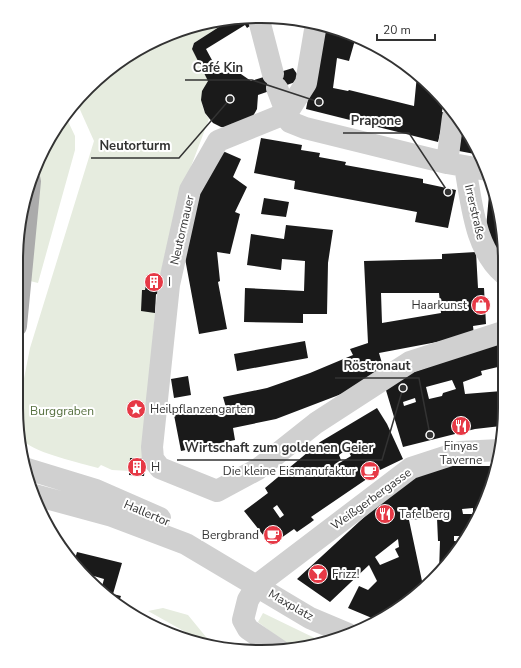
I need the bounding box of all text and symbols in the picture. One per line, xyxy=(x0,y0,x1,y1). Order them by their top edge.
scale bar xyxy=(377,16,435,42)
text: 20 m xyxy=(383,22,411,38)
callout: Café Kin xyxy=(185,55,252,80)
text: Café Kin xyxy=(193,59,243,77)
callout: Prapone xyxy=(343,108,409,133)
text: Prapone xyxy=(351,112,401,130)
callout: Neutorturm xyxy=(91,133,179,158)
text: Neutorturm xyxy=(99,137,171,155)
street label: Irrerstraße xyxy=(461,183,489,241)
street label: Neutormauer xyxy=(166,193,198,266)
building icon: I xyxy=(143,271,165,293)
place label: I xyxy=(168,274,171,290)
shop icon: Haarkunst xyxy=(470,294,492,316)
place label: Haarkunst xyxy=(411,297,468,313)
callout: Röstronaut xyxy=(335,353,419,378)
text: Röstronaut xyxy=(343,357,412,375)
place icon: Heilpflanzengarten xyxy=(125,398,147,420)
place label: Heilpflanzengarten xyxy=(150,401,254,417)
park label: Burggraben xyxy=(30,403,94,419)
restaurant icon: Finyas Taverne xyxy=(450,415,472,437)
callout: Wirtschaft zum goldenen Geier xyxy=(177,435,382,460)
place label: Finyas Taverne xyxy=(440,438,482,468)
text: Wirtschaft zum goldenen Geier xyxy=(184,439,374,457)
building icon: H xyxy=(126,456,148,478)
place label: H xyxy=(151,459,160,475)
cafe icon: Die kleine Eismanufaktur xyxy=(359,460,381,482)
place label: Die kleine Eismanufaktur xyxy=(223,463,357,479)
street label: Weißgerbergasse xyxy=(328,464,414,534)
street label: Hallertor xyxy=(121,496,173,530)
restaurant icon: Tafelberg xyxy=(374,503,396,525)
place label: Tafelberg xyxy=(399,506,450,522)
cafe icon: Bergbrand xyxy=(262,524,284,546)
place label: Bergbrand xyxy=(202,527,259,543)
bar icon: Frizz! xyxy=(307,563,329,585)
place label: Frizz! xyxy=(332,566,359,582)
street label: Maxplatz xyxy=(266,586,317,625)

